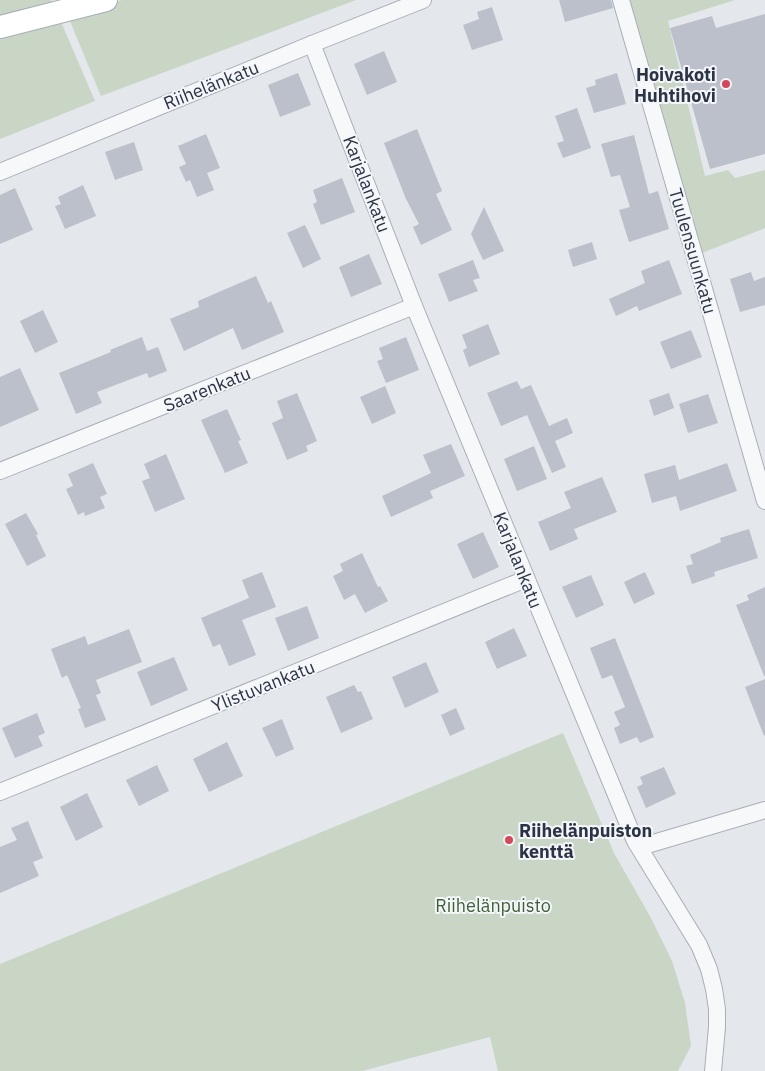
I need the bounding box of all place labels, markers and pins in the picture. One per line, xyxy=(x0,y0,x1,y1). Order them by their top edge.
place label: Hoivakoti Huhtihovi xyxy=(634,63,716,107)
marker: Hoivakoti Huhtihovi xyxy=(720,78,732,90)
place label: Riihelänpuiston kenttä xyxy=(519,819,652,863)
marker: Riihelänpuiston kenttä xyxy=(503,834,515,846)

